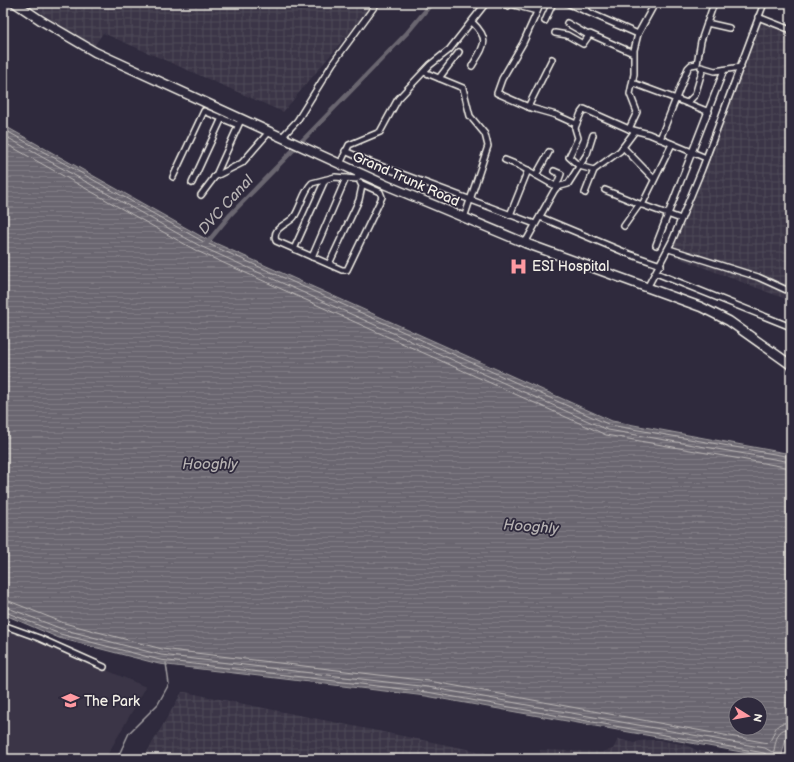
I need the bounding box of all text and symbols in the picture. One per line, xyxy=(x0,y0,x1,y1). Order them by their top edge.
street label: Grand Trunk Road xyxy=(350,148,462,210)
water label: DVC Canal xyxy=(194,171,258,239)
hospital icon: ESI Hospital xyxy=(509,256,529,276)
place label: ESI Hospital xyxy=(532,258,609,275)
water label: Hooghly xyxy=(182,455,239,474)
water label: Hooghly xyxy=(503,516,561,539)
school or university icon: The Park xyxy=(61,691,81,711)
place label: The Park xyxy=(84,693,140,710)
north arrow xyxy=(728,696,768,736)
text: N xyxy=(750,713,764,723)

